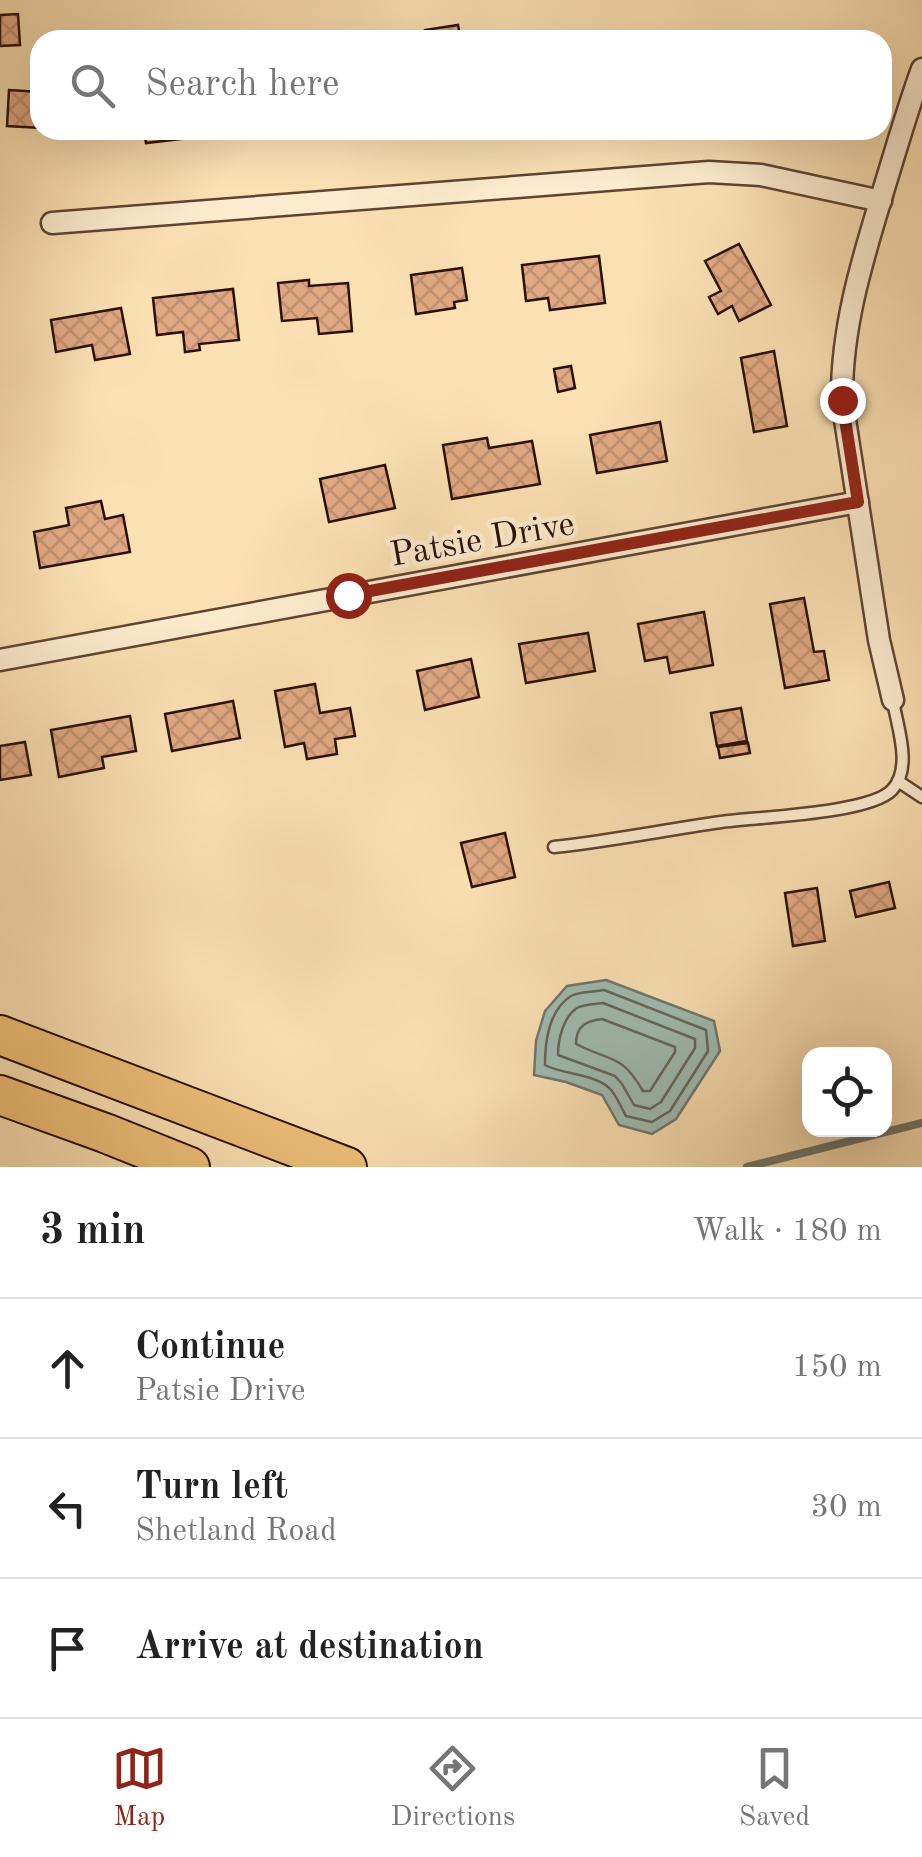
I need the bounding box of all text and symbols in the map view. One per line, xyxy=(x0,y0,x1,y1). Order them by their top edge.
search box xyxy=(30,30,892,140)
icon: search xyxy=(65,58,120,113)
text: Search here xyxy=(145,66,340,104)
route end xyxy=(820,378,866,424)
street label: Patsie Drive xyxy=(388,507,577,574)
route start xyxy=(326,573,372,619)
map controls xyxy=(802,1047,892,1137)
button: locate xyxy=(802,1047,892,1137)
text: 3 min xyxy=(40,1211,146,1253)
text: Walk · 180 m xyxy=(692,1216,882,1248)
text: Continue xyxy=(135,1329,285,1367)
icon: ahead xyxy=(40,1341,95,1396)
text: 150 m xyxy=(792,1352,882,1384)
text: Patsie Drive xyxy=(135,1376,305,1408)
text: Turn left xyxy=(135,1469,288,1507)
icon: left xyxy=(40,1481,95,1536)
text: 30 m xyxy=(811,1492,882,1524)
text: Shetland Road xyxy=(135,1516,337,1548)
icon: arrive xyxy=(40,1621,95,1676)
text: Arrive at destination xyxy=(135,1629,484,1667)
tab: Map xyxy=(112,1741,167,1836)
tab: Directions xyxy=(391,1741,515,1836)
tab: Saved xyxy=(739,1741,810,1836)

